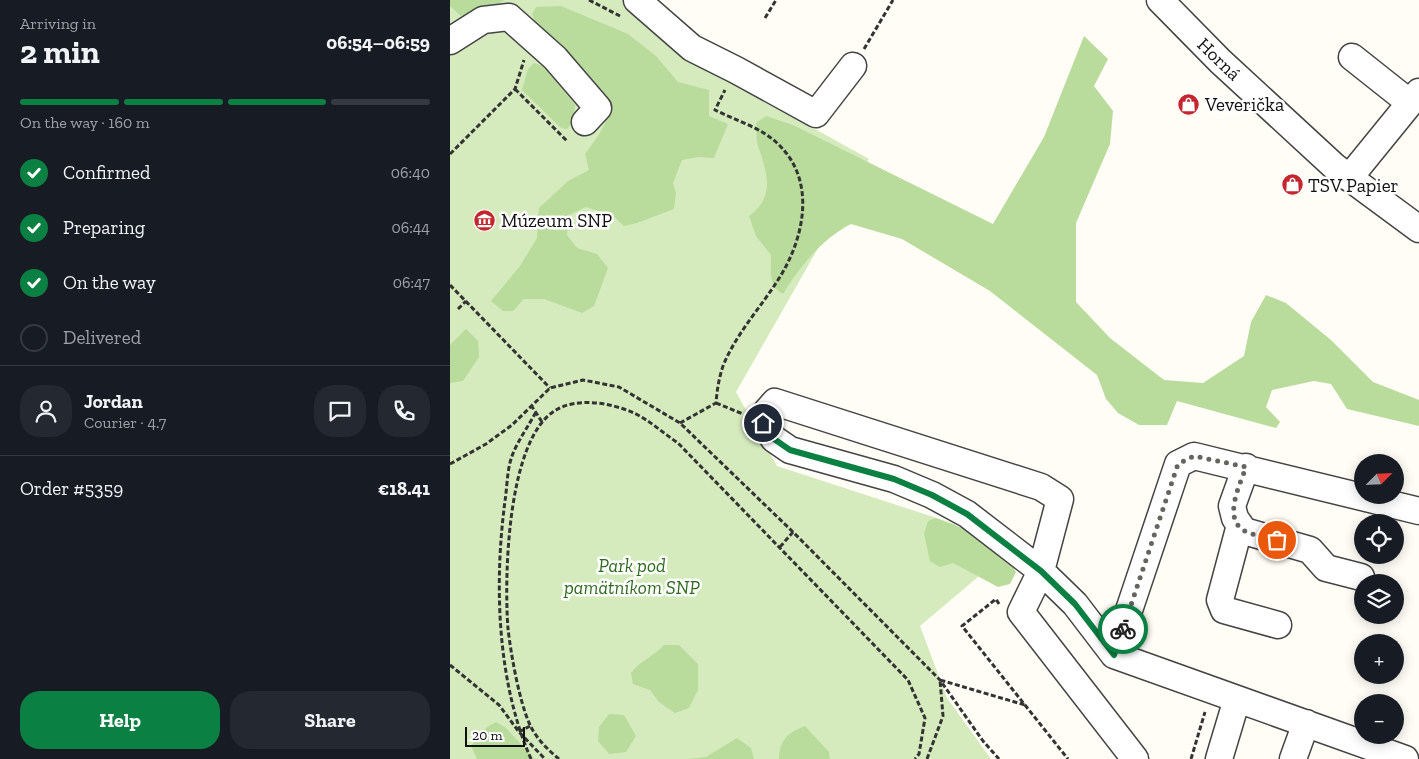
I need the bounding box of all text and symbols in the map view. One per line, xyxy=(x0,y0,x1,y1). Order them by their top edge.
text: Arriving in xyxy=(20,14,96,33)
text: 06:54–06:59 xyxy=(326,31,430,54)
text: 2 min xyxy=(20,33,100,71)
street label: Horná xyxy=(1192,33,1246,85)
shop icon: Veverička xyxy=(1177,92,1201,116)
place label: Veverička xyxy=(1204,93,1284,116)
text: On the way · 160 m xyxy=(20,113,150,132)
icon: check xyxy=(20,159,48,187)
text: Confirmed xyxy=(63,161,150,184)
text: 06:40 xyxy=(391,163,430,182)
shop icon: TSV Papier xyxy=(1280,173,1304,197)
place label: TSV Papier xyxy=(1308,174,1399,197)
museum icon: Múzeum SNP xyxy=(473,208,497,232)
place label: Múzeum SNP xyxy=(501,209,612,232)
icon: check xyxy=(20,214,48,242)
text: Preparing xyxy=(63,216,145,239)
text: 06:44 xyxy=(391,218,430,237)
icon: check xyxy=(20,269,48,297)
text: On the way xyxy=(63,271,156,294)
text: 06:47 xyxy=(393,273,430,292)
text: Delivered xyxy=(63,326,141,349)
button: person xyxy=(20,385,72,437)
button: chat xyxy=(314,385,366,437)
button: phone xyxy=(378,385,430,437)
text: Jordan xyxy=(84,390,143,413)
pin xyxy=(742,402,784,444)
icon: home xyxy=(749,409,777,437)
text: Courier · 4.7 xyxy=(84,413,166,432)
north arrow xyxy=(1354,454,1404,504)
map controls xyxy=(1354,454,1404,744)
text: Order #5359 xyxy=(20,477,123,500)
text: €18.41 xyxy=(378,477,430,500)
button: locate xyxy=(1354,514,1404,564)
pin xyxy=(1256,519,1298,561)
icon: bag xyxy=(1263,526,1291,554)
park label: Park pod pamätníkom SNP xyxy=(563,554,700,599)
button: layers xyxy=(1354,574,1404,624)
courier xyxy=(1098,604,1148,654)
icon: bike xyxy=(1109,615,1137,643)
button: + xyxy=(1354,634,1404,684)
button: Help xyxy=(20,691,220,749)
button: Share xyxy=(230,691,430,749)
button: − xyxy=(1354,694,1404,744)
scale bar xyxy=(465,724,525,747)
text: 20 m xyxy=(472,727,503,744)

